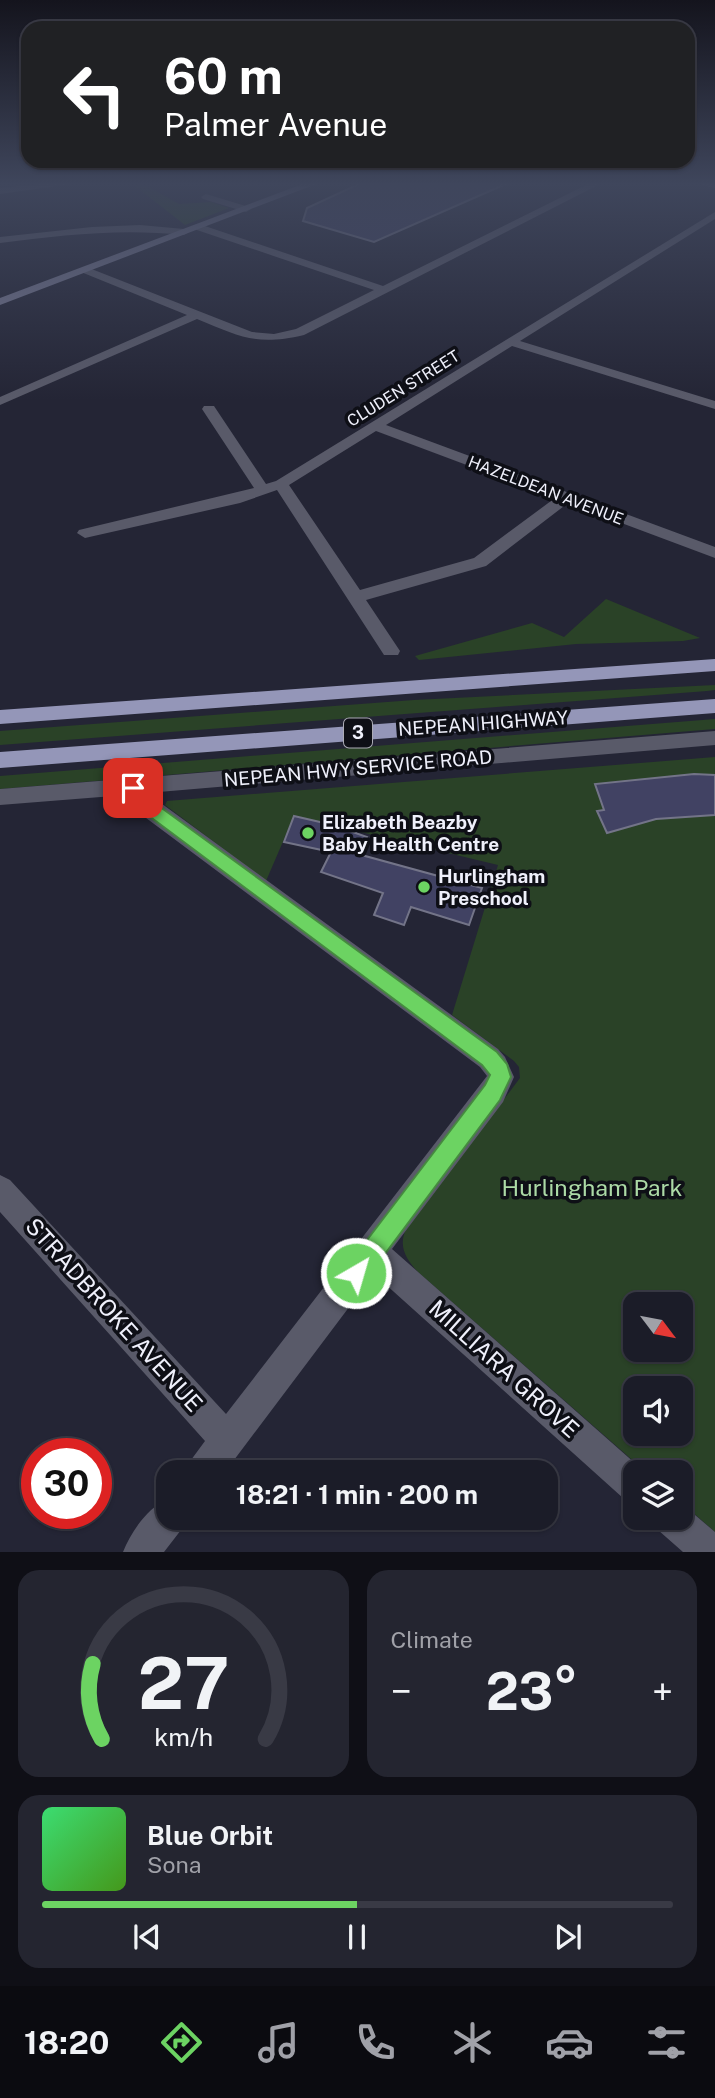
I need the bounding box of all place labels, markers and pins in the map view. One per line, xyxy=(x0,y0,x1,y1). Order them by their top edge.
pin xyxy=(103,758,163,818)
place label: Elizabeth Beazby Baby Health Centre xyxy=(322,811,499,855)
marker: Elizabeth Beazby Baby Health Centre xyxy=(300,825,316,841)
place label: Hurlingham Preschool xyxy=(438,865,545,909)
marker: Hurlingham Preschool xyxy=(416,879,432,895)

